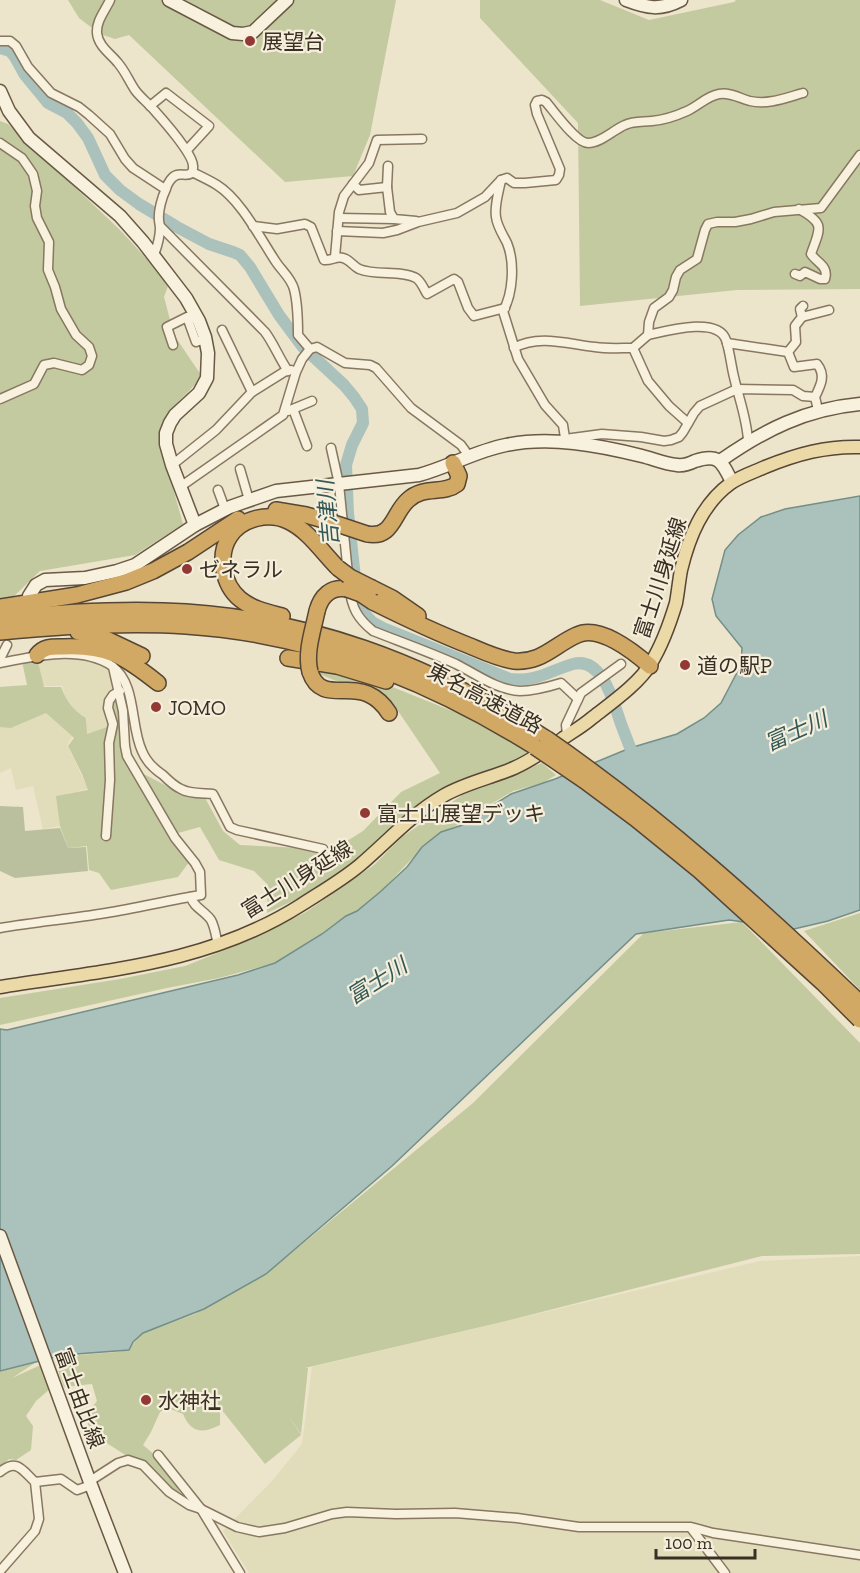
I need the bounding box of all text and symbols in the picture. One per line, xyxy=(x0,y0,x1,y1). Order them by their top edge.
place label: 展望台 xyxy=(262,29,325,54)
marker: 展望台 xyxy=(243,34,257,48)
water label: 吉津川 xyxy=(312,477,344,547)
street label: 富士川身延線 xyxy=(629,514,691,642)
place label: ゼネラル xyxy=(199,557,283,582)
marker: ゼネラル xyxy=(180,562,194,576)
place label: 道の駅P xyxy=(697,653,772,678)
street label: 東名高速道路 xyxy=(424,657,546,739)
marker: 道の駅P xyxy=(678,658,692,672)
place label: JOMO xyxy=(168,695,226,720)
marker: JOMO xyxy=(149,700,163,714)
water label: 富士川 xyxy=(760,704,833,757)
place label: 富士山展望デッキ xyxy=(377,801,545,826)
marker: 富士山展望デッキ xyxy=(358,806,372,820)
street label: 富士川身延線 xyxy=(237,835,357,923)
water label: 富士川 xyxy=(342,951,414,1010)
street label: 富士由比線 xyxy=(50,1344,110,1452)
place label: 水神社 xyxy=(158,1388,221,1413)
marker: 水神社 xyxy=(139,1393,153,1407)
scale bar xyxy=(656,1522,755,1560)
text: 100 m xyxy=(665,1532,713,1554)

